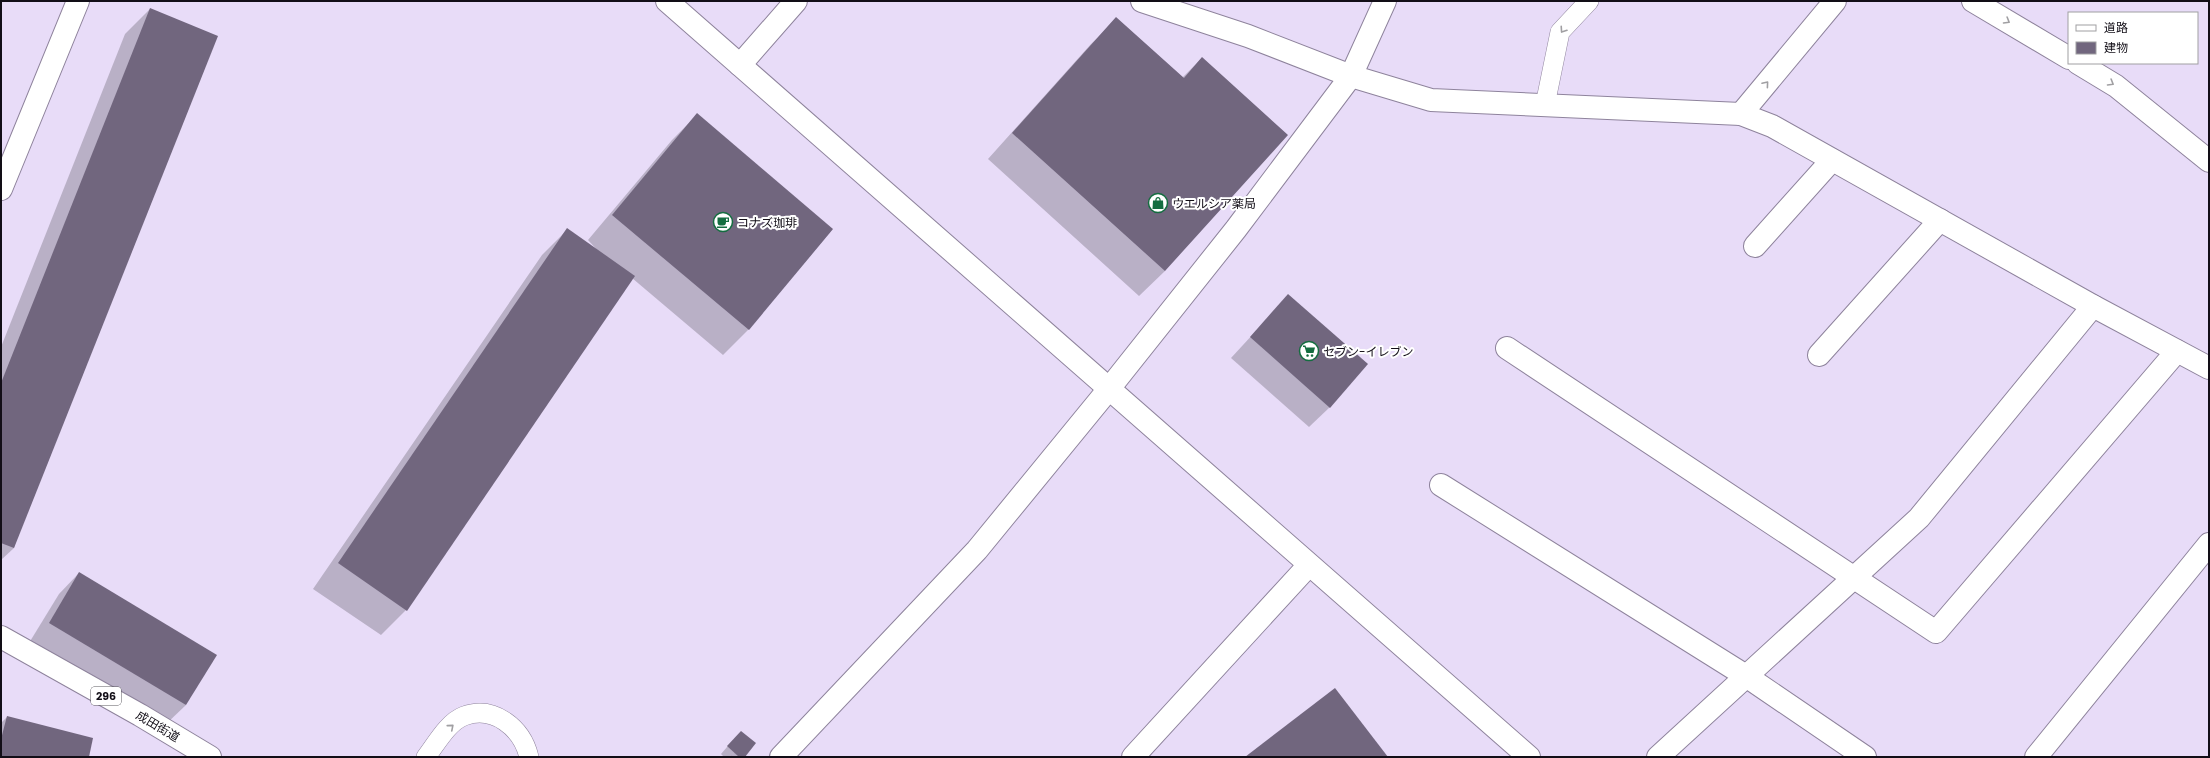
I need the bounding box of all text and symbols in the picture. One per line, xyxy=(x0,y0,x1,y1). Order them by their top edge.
legend xyxy=(2068,12,2198,64)
one-way arrow xyxy=(2003,16,2010,23)
text: 道路 xyxy=(2104,19,2128,36)
one-way arrow xyxy=(1561,26,1568,33)
text: 建物 xyxy=(2104,39,2128,56)
one-way arrow xyxy=(2107,78,2114,86)
one-way arrow xyxy=(1761,81,1768,88)
shop icon: ウエルシア薬局 xyxy=(1147,192,1169,214)
place label: ウエルシア薬局 xyxy=(1172,195,1256,212)
cafe icon: コナズ珈琲 xyxy=(712,211,734,233)
place label: コナズ珈琲 xyxy=(737,214,797,231)
supermarket icon: セブン-イレブン xyxy=(1298,340,1320,362)
place label: セブン-イレブン xyxy=(1323,343,1414,360)
road number: 296 xyxy=(91,687,121,705)
street label: 成田街道 xyxy=(133,706,183,746)
one-way arrow xyxy=(446,724,454,731)

